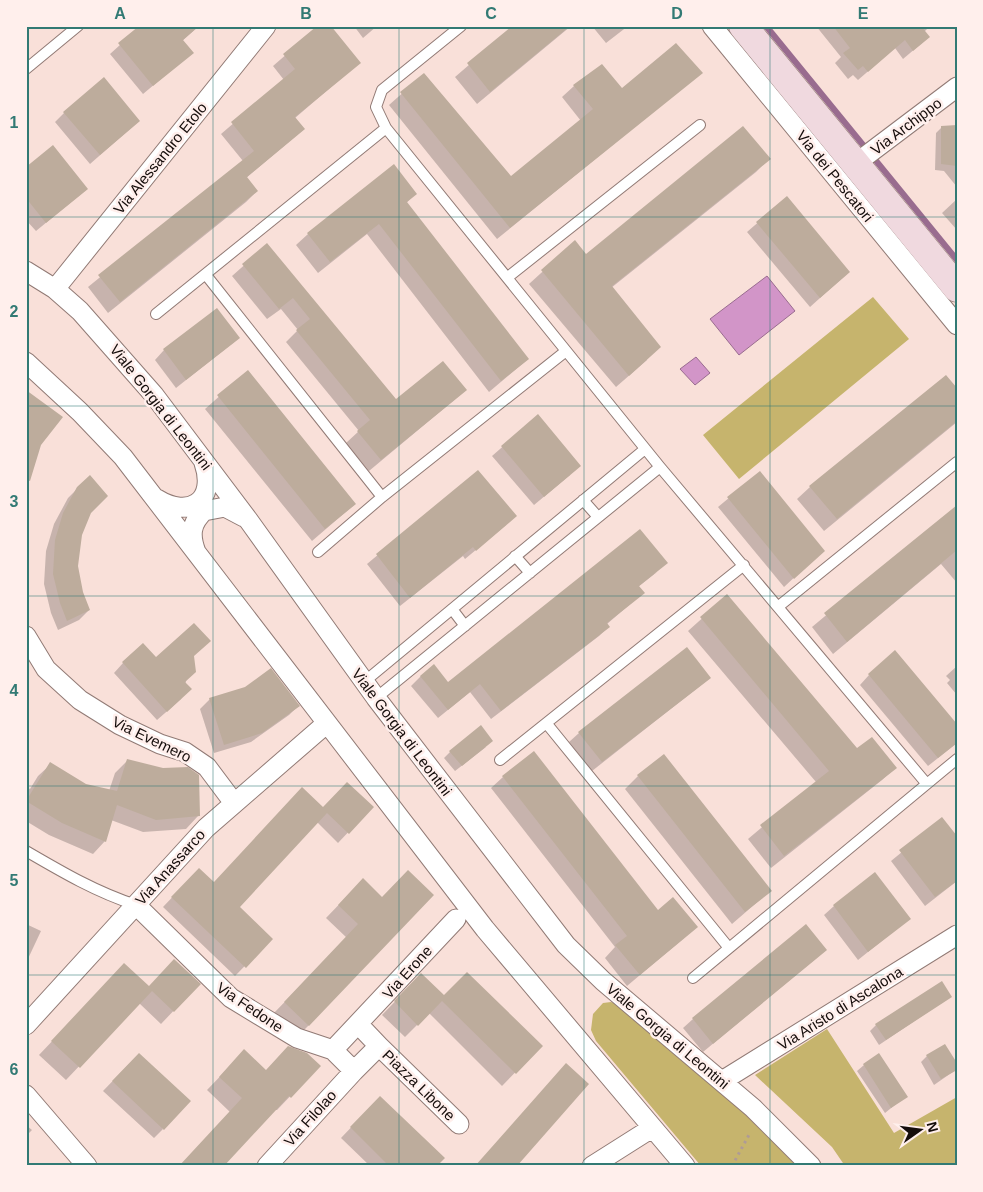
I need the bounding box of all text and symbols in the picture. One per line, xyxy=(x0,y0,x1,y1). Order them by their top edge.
text: A xyxy=(114,5,126,22)
text: B xyxy=(300,5,312,22)
text: C xyxy=(485,5,497,22)
text: D xyxy=(671,5,683,22)
text: E xyxy=(858,5,869,22)
street label: Via Archippo xyxy=(867,94,945,158)
street label: Via Alessandro Etolo xyxy=(110,99,210,217)
text: 1 xyxy=(10,114,19,131)
street label: Via dei Pescatori xyxy=(793,127,877,225)
text: 2 xyxy=(10,303,19,320)
street label: Viale Gorgia di Leontini xyxy=(107,341,215,473)
text: 3 xyxy=(10,493,19,510)
street label: Viale Gorgia di Leontini xyxy=(349,665,455,799)
text: 4 xyxy=(10,682,19,699)
street label: Via Evemero xyxy=(110,713,194,765)
street label: Via Anassarco xyxy=(132,826,208,908)
text: 5 xyxy=(10,872,19,889)
street label: Via Erone xyxy=(379,942,435,1002)
street label: Via Aristo di Ascalona xyxy=(774,962,906,1053)
street label: Via Fedone xyxy=(214,979,286,1035)
street label: Viale Gorgia di Leontini xyxy=(603,980,733,1092)
street label: Piazza Libone xyxy=(379,1046,459,1124)
text: 6 xyxy=(10,1061,19,1078)
street label: Via Filolao xyxy=(280,1086,340,1150)
north arrow xyxy=(896,1104,946,1154)
text: N xyxy=(924,1120,942,1134)

